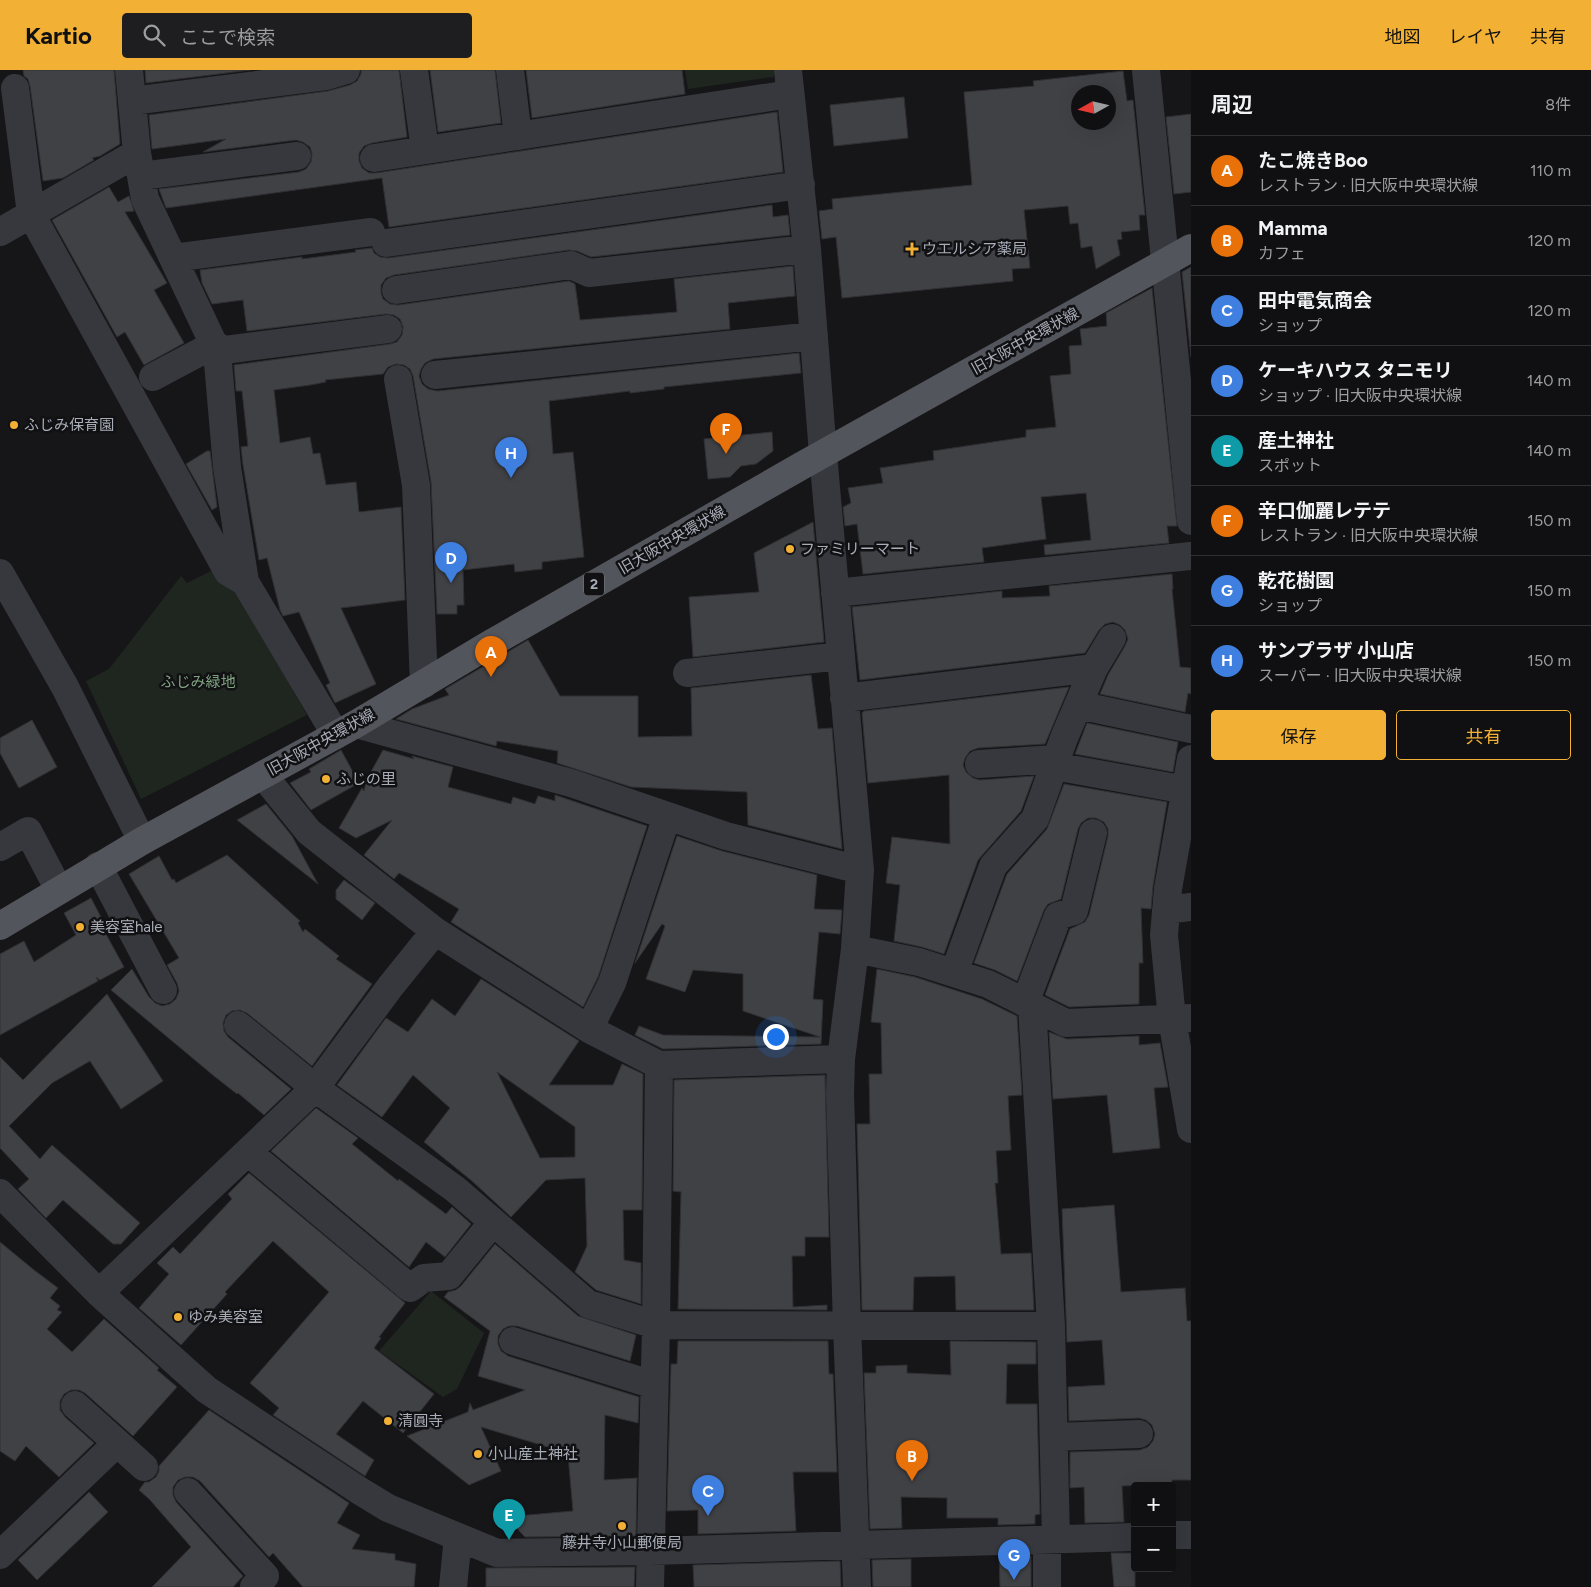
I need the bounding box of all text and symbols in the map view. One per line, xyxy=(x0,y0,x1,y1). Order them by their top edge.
search box xyxy=(122,13,472,58)
text: Kartio xyxy=(25,21,92,50)
icon: search xyxy=(140,21,168,49)
text: ここで検索 xyxy=(180,26,275,49)
text: 地図 xyxy=(1385,26,1421,48)
text: レイヤ xyxy=(1449,26,1502,48)
text: 共有 xyxy=(1530,26,1566,48)
north arrow xyxy=(1071,85,1116,130)
text: 周辺 xyxy=(1211,92,1253,117)
text: 8件 xyxy=(1545,95,1571,114)
text: たこ焼きBoo xyxy=(1258,149,1368,172)
text: A xyxy=(1221,161,1233,180)
text: 110 m xyxy=(1530,161,1571,180)
text: レストラン · 旧大阪中央環状線 xyxy=(1258,176,1478,195)
text: Mamma xyxy=(1258,217,1328,240)
text: B xyxy=(1222,231,1232,250)
text: 120 m xyxy=(1528,231,1571,250)
place label: ウエルシア薬局 xyxy=(922,240,1027,258)
marker: ウエルシア薬局 xyxy=(906,243,918,255)
text: カフェ xyxy=(1258,244,1306,263)
text: 田中電気商会 xyxy=(1258,289,1372,312)
text: C xyxy=(1221,301,1233,320)
text: 120 m xyxy=(1528,301,1571,320)
street label: 旧大阪中央環状線 xyxy=(968,304,1082,378)
text: ショップ xyxy=(1258,316,1322,335)
text: ケーキハウス タニモリ xyxy=(1258,359,1453,382)
text: D xyxy=(1221,371,1233,390)
text: 140 m xyxy=(1527,371,1571,390)
text: ショップ · 旧大阪中央環状線 xyxy=(1258,386,1462,405)
pin: F xyxy=(710,413,742,454)
place label: ふじみ保育園 xyxy=(24,416,114,434)
marker: ふじみ保育園 xyxy=(8,419,20,431)
text: 産土神社 xyxy=(1258,429,1334,452)
pin: H xyxy=(495,437,527,478)
text: E xyxy=(1222,441,1232,460)
text: 140 m xyxy=(1527,441,1571,460)
text: スポット xyxy=(1258,456,1322,475)
text: 辛口伽麗レテテ xyxy=(1258,499,1391,522)
street label: 旧大阪中央環状線 xyxy=(616,502,728,578)
text: F xyxy=(1223,511,1231,530)
text: 150 m xyxy=(1527,511,1571,530)
text: レストラン · 旧大阪中央環状線 xyxy=(1258,526,1478,545)
place label: ファミリーマート xyxy=(800,540,920,558)
pin: D xyxy=(435,542,467,583)
marker: ファミリーマート xyxy=(784,543,796,555)
text: 乾花樹園 xyxy=(1258,569,1334,592)
road number: 2 xyxy=(584,572,604,596)
text: G xyxy=(1221,581,1233,600)
text: 150 m xyxy=(1527,581,1571,600)
text: ショップ xyxy=(1258,596,1322,615)
pin: A xyxy=(475,636,507,677)
text: サンプラザ 小山店 xyxy=(1258,639,1414,662)
text: H xyxy=(1221,651,1233,670)
text: 150 m xyxy=(1527,651,1571,670)
text: スーパー · 旧大阪中央環状線 xyxy=(1258,666,1462,685)
park label: ふじみ緑地 xyxy=(160,673,236,691)
street label: 旧大阪中央環状線 xyxy=(264,705,378,779)
button: 保存 xyxy=(1211,710,1386,760)
button: 共有 xyxy=(1396,710,1571,760)
place label: ふじの里 xyxy=(336,770,396,788)
marker: ふじの里 xyxy=(320,773,332,785)
place label: 美容室hale xyxy=(90,918,163,936)
marker: 美容室hale xyxy=(74,921,86,933)
your location xyxy=(763,1024,789,1050)
place label: ゆみ美容室 xyxy=(188,1308,263,1326)
marker: ゆみ美容室 xyxy=(172,1311,184,1323)
place label: 清圓寺 xyxy=(398,1412,443,1430)
marker: 清圓寺 xyxy=(382,1415,394,1427)
pin: B xyxy=(896,1440,928,1481)
place label: 小山産土神社 xyxy=(488,1445,578,1463)
marker: 小山産土神社 xyxy=(472,1448,484,1460)
pin: C xyxy=(692,1475,724,1516)
map controls xyxy=(1131,1482,1176,1572)
button: + xyxy=(1131,1482,1176,1527)
pin: E xyxy=(493,1499,525,1540)
marker: 藤井寺小山郵便局 xyxy=(616,1520,628,1532)
button: − xyxy=(1131,1527,1176,1572)
place label: 藤井寺小山郵便局 xyxy=(562,1534,682,1552)
pin: G xyxy=(998,1539,1030,1580)

